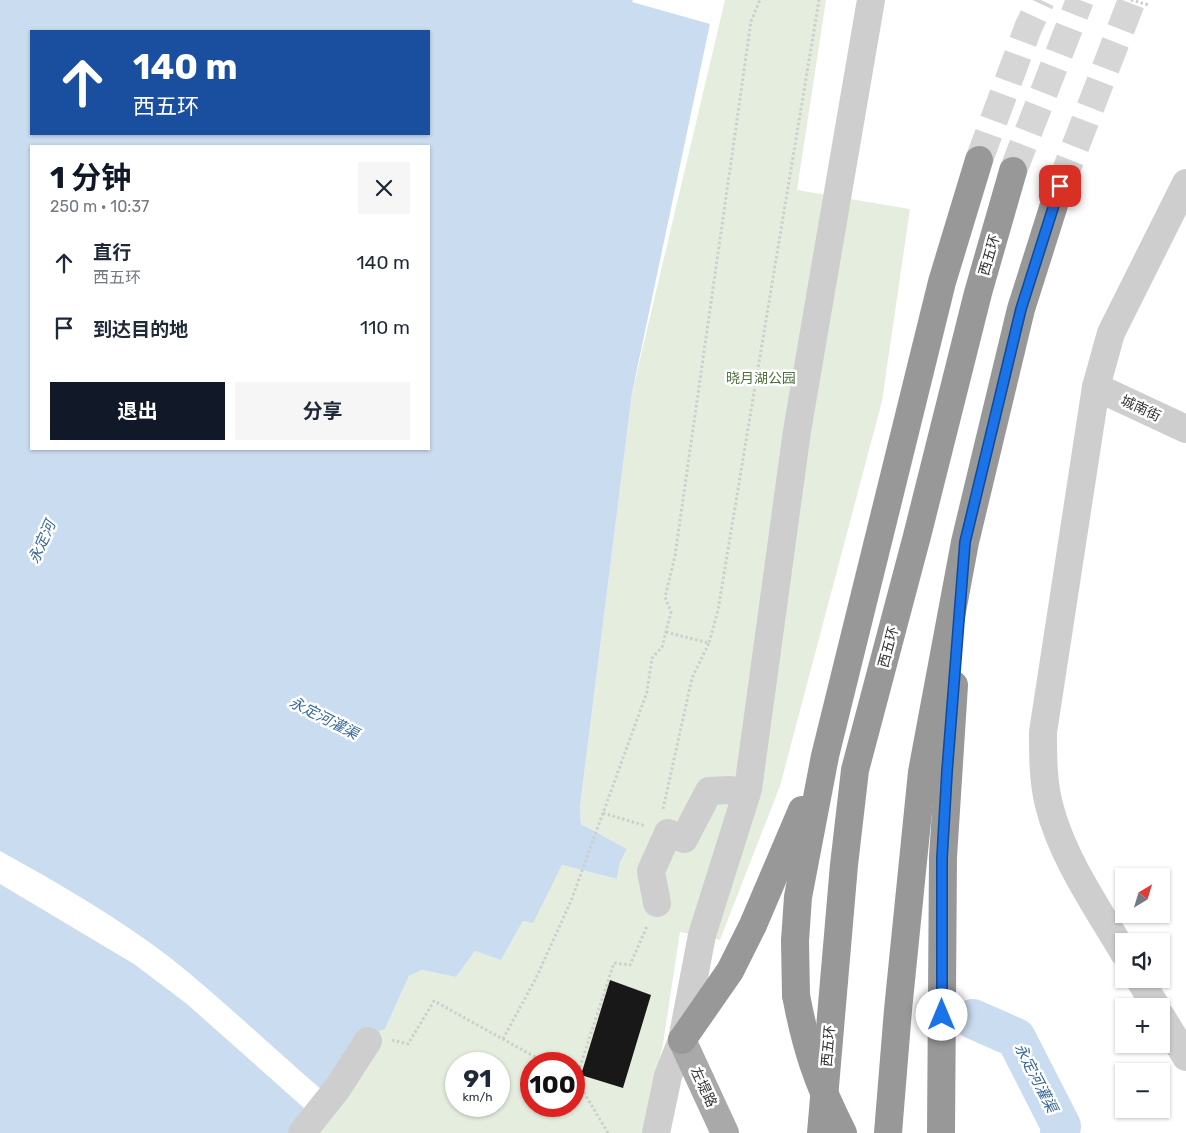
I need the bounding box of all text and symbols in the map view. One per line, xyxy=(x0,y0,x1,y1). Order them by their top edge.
text: 140 m xyxy=(133,46,238,88)
icon: ahead xyxy=(50,50,115,115)
text: 西五环 xyxy=(133,93,199,120)
text: 1 分钟 xyxy=(50,160,131,196)
button: close xyxy=(358,162,410,214)
pin xyxy=(1039,165,1081,207)
icon: arrive xyxy=(1046,172,1074,200)
text: 250 m · 10:37 xyxy=(50,197,149,216)
street label: 西五环 xyxy=(976,233,1003,278)
text: 直行 xyxy=(93,241,131,264)
icon: ahead xyxy=(50,249,78,277)
text: 140 m xyxy=(356,251,410,274)
text: 西五环 xyxy=(93,268,141,287)
icon: arrive xyxy=(50,314,78,342)
text: 110 m xyxy=(360,316,410,339)
text: 到达目的地 xyxy=(93,318,188,341)
park label: 晓月湖公园 xyxy=(726,370,796,387)
button: 退出 xyxy=(50,382,225,440)
button: 分享 xyxy=(235,382,410,440)
street label: 城南街 xyxy=(1118,392,1163,425)
water label: 永定河 xyxy=(25,515,61,566)
street label: 西五环 xyxy=(875,625,902,670)
water label: 永定河灌渠 xyxy=(286,693,363,744)
north arrow xyxy=(1115,868,1170,922)
map controls xyxy=(1115,868,1170,1118)
button: sound xyxy=(1115,933,1170,988)
position arrow xyxy=(915,988,967,1040)
button: + xyxy=(1115,998,1170,1053)
street label: 西五环 xyxy=(818,1024,839,1068)
water label: 永定河灌渠 xyxy=(1011,1040,1062,1117)
speed limit sign: 100 xyxy=(520,1052,585,1117)
button: − xyxy=(1115,1063,1170,1118)
text: 91 xyxy=(463,1064,492,1093)
street label: 左堤路 xyxy=(687,1065,720,1110)
text: km/h xyxy=(463,1090,492,1104)

